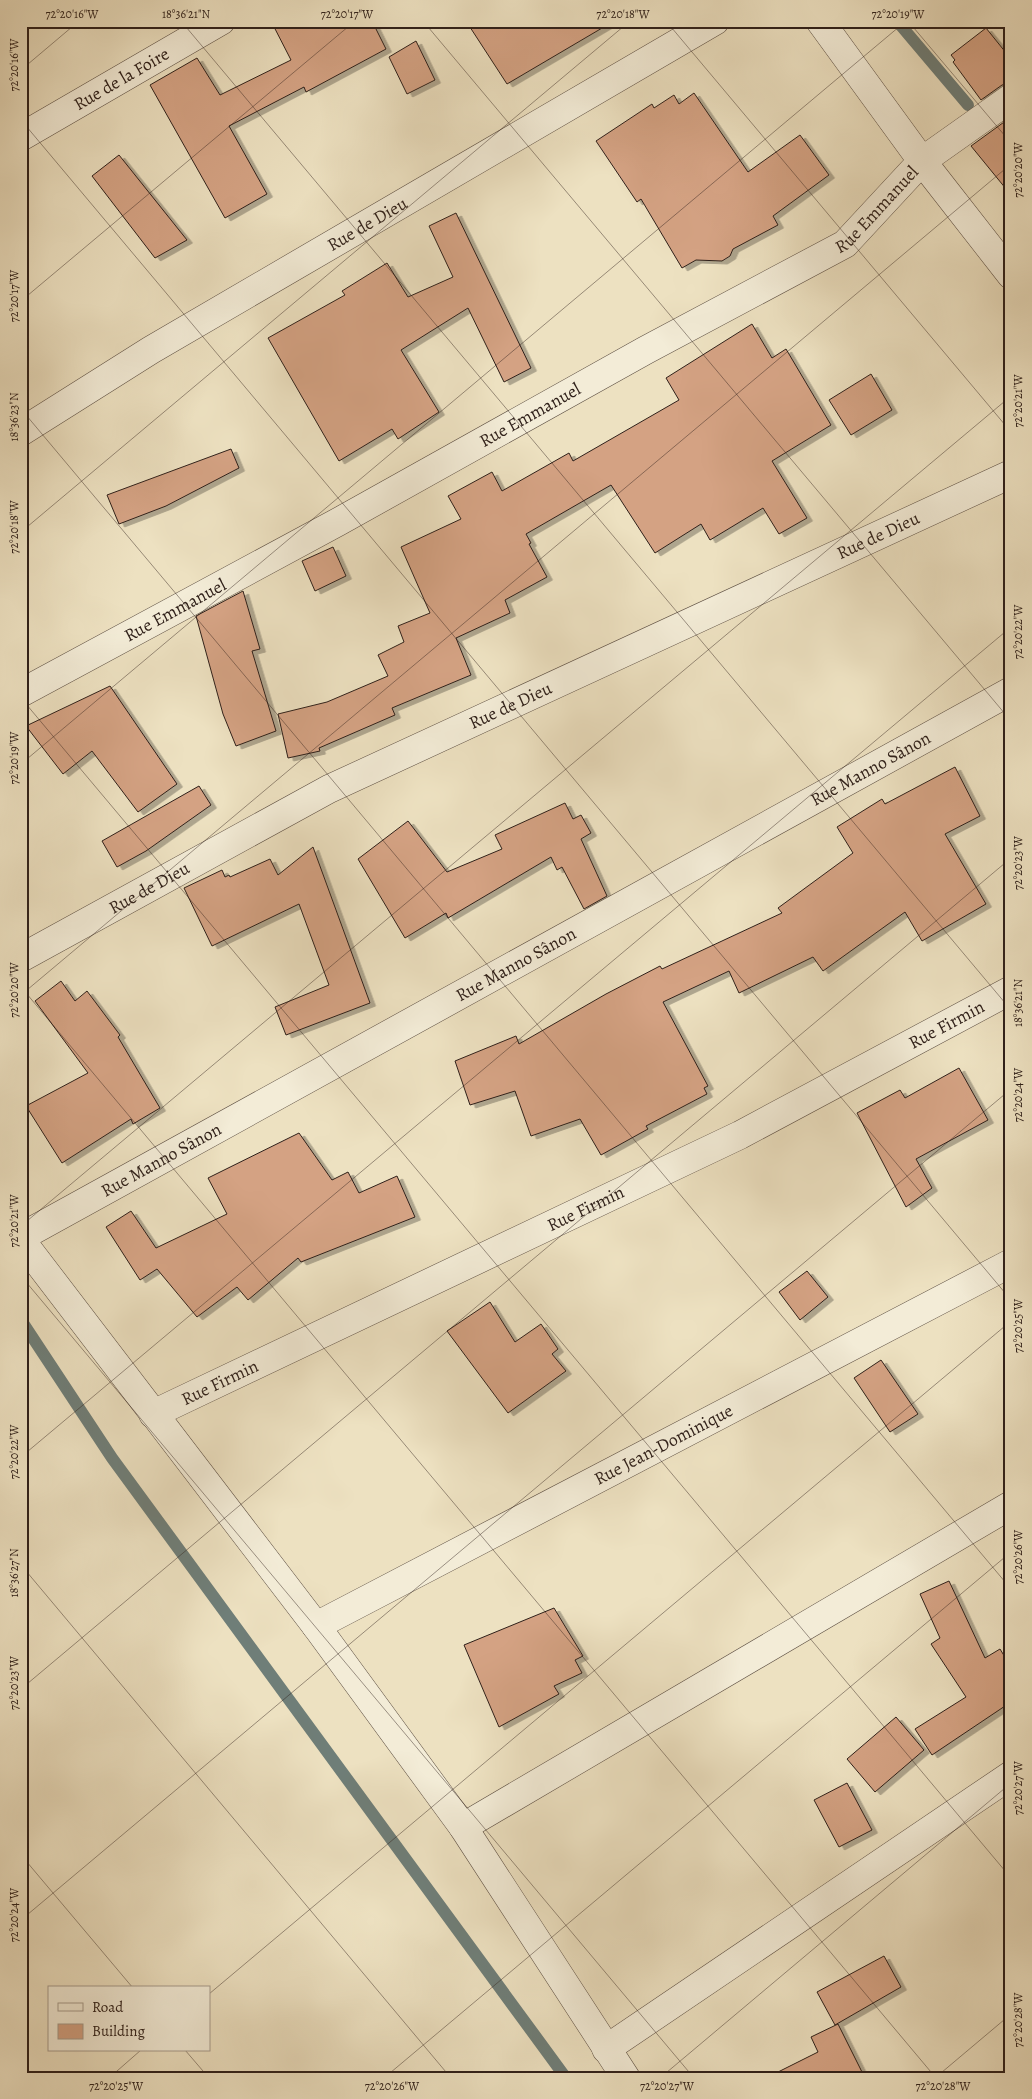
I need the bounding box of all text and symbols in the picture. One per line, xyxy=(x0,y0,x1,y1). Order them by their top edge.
text: 72°20'16"W xyxy=(46,6,99,22)
text: 18°36'21"N xyxy=(162,6,210,22)
text: 72°20'17"W xyxy=(321,6,374,22)
text: 72°20'18"W xyxy=(596,6,650,22)
text: 72°20'19"W xyxy=(872,6,925,22)
text: 72°20'16"W xyxy=(6,38,22,91)
street label: Rue de la Foire xyxy=(69,42,174,116)
text: 72°20'20"W xyxy=(1010,141,1026,198)
street label: Rue Emmanuel xyxy=(831,160,924,259)
street label: Rue de Dieu xyxy=(323,191,412,257)
text: 72°20'17"W xyxy=(6,269,22,322)
text: 72°20'21"W xyxy=(1010,374,1026,428)
street label: Rue Emmanuel xyxy=(475,377,585,453)
text: 18°36'23"N xyxy=(6,392,22,442)
text: 72°20'18"W xyxy=(6,500,22,554)
street label: Rue de Dieu xyxy=(833,506,924,565)
street label: Rue Emmanuel xyxy=(120,572,231,647)
text: 72°20'22"W xyxy=(1010,604,1026,659)
street label: Rue de Dieu xyxy=(465,676,556,735)
street label: Rue Manno Sânon xyxy=(806,726,935,811)
text: 72°20'19"W xyxy=(6,731,22,784)
text: 72°20'23"W xyxy=(1010,835,1026,890)
street label: Rue de Dieu xyxy=(104,856,194,920)
street label: Rue Manno Sânon xyxy=(451,921,580,1007)
text: 72°20'20"W xyxy=(6,961,22,1018)
text: 18°36'21"N xyxy=(1010,979,1026,1027)
street label: Rue Firmin xyxy=(904,994,989,1055)
text: 72°20'24"W xyxy=(1010,1067,1026,1122)
street label: Rue Manno Sânon xyxy=(97,1117,226,1203)
street label: Rue Firmin xyxy=(543,1180,628,1237)
text: 72°20'21"W xyxy=(6,1194,22,1248)
text: 72°20'25"W xyxy=(1010,1298,1026,1353)
street label: Rue Firmin xyxy=(177,1354,262,1411)
street label: Rue Jean-Dominique xyxy=(590,1398,737,1491)
text: 72°20'22"W xyxy=(6,1424,22,1479)
text: 72°20'26"W xyxy=(1010,1529,1026,1584)
text: 18°36'27"N xyxy=(6,1548,22,1598)
text: 72°20'23"W xyxy=(6,1655,22,1710)
text: 72°20'27"W xyxy=(1010,1760,1026,1815)
text: 72°20'24"W xyxy=(6,1887,22,1942)
legend xyxy=(48,1986,210,2052)
text: 72°20'28"W xyxy=(1010,1992,1026,2047)
text: Road xyxy=(92,1997,124,2017)
text: Building xyxy=(92,2021,145,2041)
text: 72°20'25"W xyxy=(89,2078,144,2094)
text: 72°20'26"W xyxy=(365,2078,420,2094)
text: 72°20'27"W xyxy=(640,2078,695,2094)
text: 72°20'28"W xyxy=(916,2078,971,2094)

